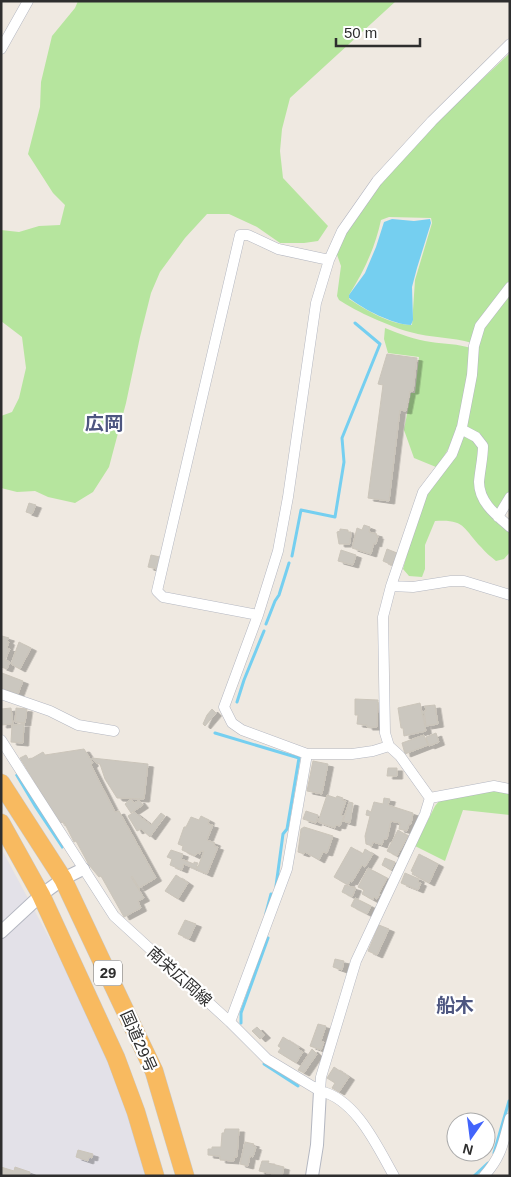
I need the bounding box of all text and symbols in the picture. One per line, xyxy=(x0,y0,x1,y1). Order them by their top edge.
scale bar xyxy=(336,15,420,47)
text: 50 m xyxy=(344,24,377,41)
district label: 広岡 xyxy=(85,413,123,434)
street label: 南栄広岡線 xyxy=(144,943,215,1009)
road number: 29 xyxy=(94,960,122,986)
district label: 船木 xyxy=(436,995,474,1016)
street label: 国道29号 xyxy=(117,1008,160,1075)
north arrow xyxy=(446,1112,496,1162)
text: N xyxy=(461,1141,475,1159)

